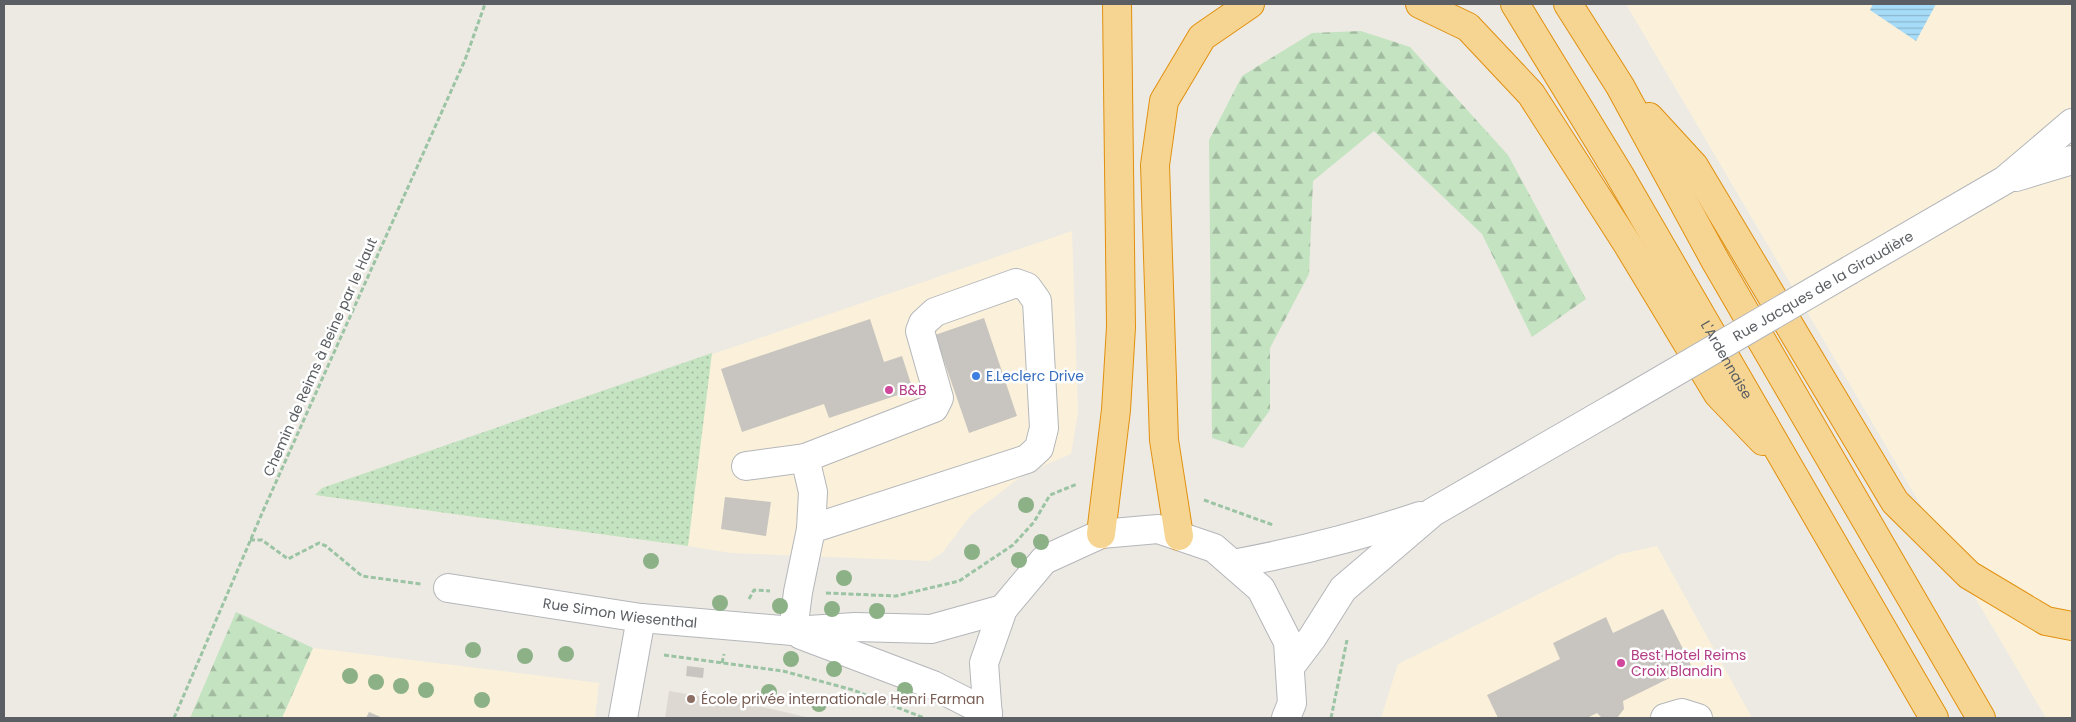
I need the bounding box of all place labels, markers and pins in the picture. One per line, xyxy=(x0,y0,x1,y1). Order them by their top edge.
place label: E.Leclerc Drive xyxy=(986,366,1084,386)
marker: E.Leclerc Drive xyxy=(970,370,982,382)
place label: B&B xyxy=(899,380,927,400)
marker: B&B xyxy=(883,384,895,396)
place label: Best Hotel Reims Croix Blandin xyxy=(1631,645,1746,681)
marker: Best Hotel Reims Croix Blandin xyxy=(1615,657,1627,669)
place label: École privée internationale Henri Farman xyxy=(701,689,985,709)
marker: École privée internationale Henri Farman xyxy=(685,693,697,705)

